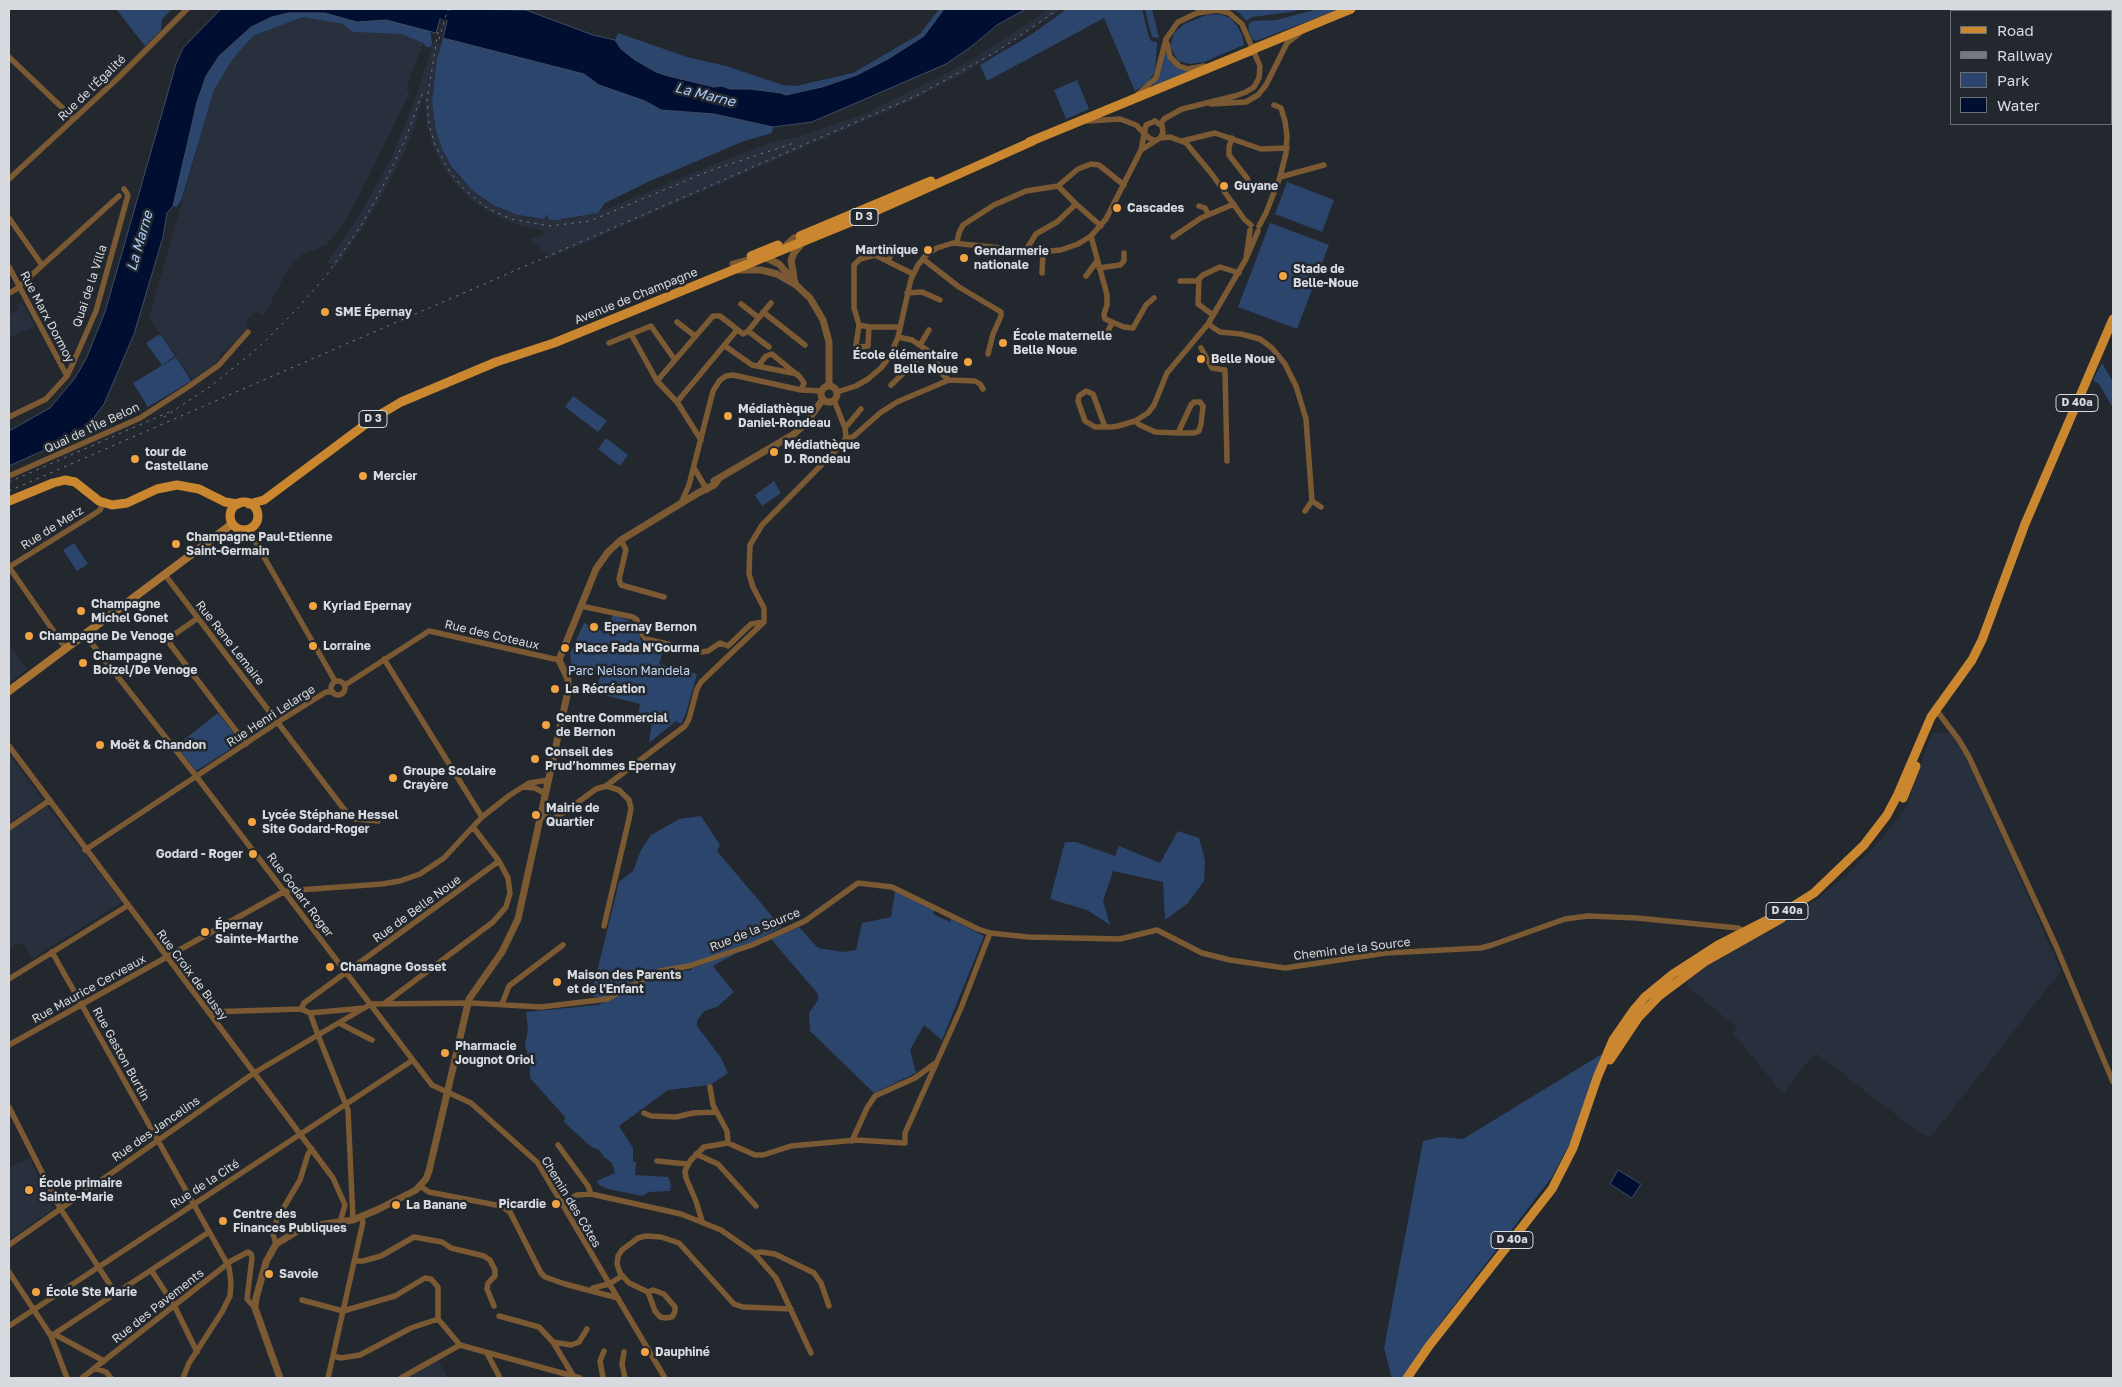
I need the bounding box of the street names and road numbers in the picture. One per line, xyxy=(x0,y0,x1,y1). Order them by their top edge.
street label: Rue de l'Égalité xyxy=(55,52,129,124)
road number: D 3 xyxy=(850,208,878,226)
street label: Quai de la Villa xyxy=(70,243,110,329)
street label: Avenue de Champagne xyxy=(572,265,700,327)
street label: Rue Marx Dormoy xyxy=(17,269,77,365)
road number: D 40a xyxy=(2056,394,2098,412)
street label: Quai de l'Île Belon xyxy=(42,400,142,456)
road number: D 3 xyxy=(359,410,387,428)
street label: Rue de Metz xyxy=(18,503,86,553)
street label: Rue Rene Lemaire xyxy=(193,598,267,688)
street label: Rue des Coteaux xyxy=(443,617,541,653)
street label: Rue Henri Lelarge xyxy=(224,682,318,750)
street label: Rue Godart Roger xyxy=(264,850,336,940)
street label: Rue de Belle Noue xyxy=(370,872,464,946)
road number: D 40a xyxy=(1766,902,1808,919)
street label: Rue de la Source xyxy=(708,905,802,955)
street label: Rue Croix de Bussy xyxy=(153,927,231,1023)
street label: Chemin de la Source xyxy=(1293,935,1411,963)
street label: Rue Maurice Cerveaux xyxy=(29,952,149,1026)
street label: Rue Gaston Burtin xyxy=(89,1005,153,1103)
street label: Rue des Jancelins xyxy=(109,1093,203,1165)
street label: Chemin des Côtes xyxy=(538,1154,604,1250)
street label: Rue de la Cité xyxy=(168,1156,242,1212)
road number: D 40a xyxy=(1491,1232,1533,1248)
street label: Rue des Pavements xyxy=(109,1266,207,1346)

